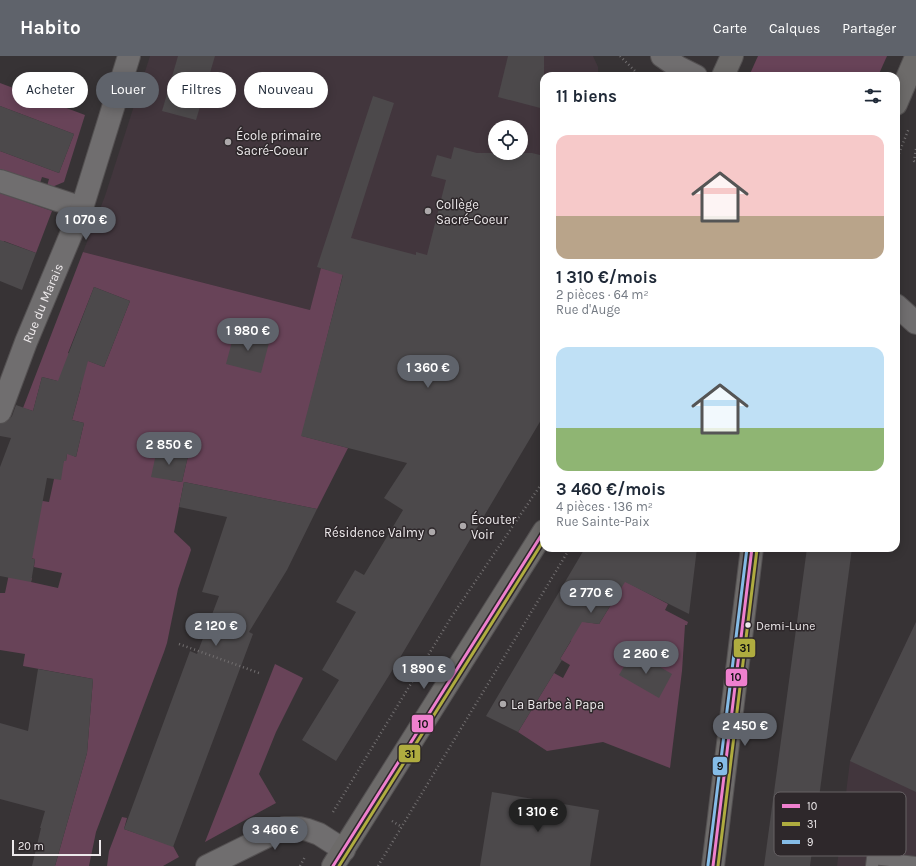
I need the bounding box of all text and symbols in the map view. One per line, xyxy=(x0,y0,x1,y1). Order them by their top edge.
text: Habito xyxy=(20,17,81,39)
text: Carte xyxy=(713,20,747,37)
text: Calques xyxy=(769,20,820,37)
text: Partager xyxy=(842,20,896,37)
chip: Acheter xyxy=(12,72,88,108)
chip: Louer xyxy=(96,72,159,108)
chip: Filtres xyxy=(167,72,236,108)
chip: Nouveau xyxy=(244,72,328,108)
icon: filters xyxy=(862,85,884,107)
text: 11 biens xyxy=(556,86,617,106)
map controls xyxy=(488,120,528,160)
button: locate xyxy=(488,120,528,160)
place label: École primaire Sacré-Coeur xyxy=(236,126,322,158)
marker: École primaire Sacré-Coeur xyxy=(223,137,233,147)
icon: home xyxy=(684,161,756,233)
place label: Collège Sacré-Coeur xyxy=(436,197,508,227)
marker: Collège Sacré-Coeur xyxy=(423,206,433,216)
pin: 1 070 € xyxy=(49,207,123,241)
text: 1 070 € xyxy=(65,212,107,227)
street label: Rue du Marais xyxy=(19,261,66,345)
text: 1 310 €/mois xyxy=(556,267,657,287)
text: 2 pièces · 64 m² xyxy=(556,287,649,302)
text: Rue d'Auge xyxy=(556,302,620,317)
pin: 1 980 € xyxy=(211,318,285,352)
text: 1 980 € xyxy=(226,323,270,338)
pin: 1 360 € xyxy=(391,355,465,389)
text: 1 360 € xyxy=(406,360,450,375)
icon: home xyxy=(684,373,756,445)
pin: 2 850 € xyxy=(132,432,206,466)
text: 2 850 € xyxy=(146,437,192,452)
text: 3 460 €/mois xyxy=(556,479,665,499)
text: 4 pièces · 136 m² xyxy=(556,499,653,514)
place label: Écouter Voir xyxy=(471,510,517,542)
text: Rue Sainte-Paix xyxy=(556,514,649,529)
marker: Écouter Voir xyxy=(458,521,468,531)
place label: Résidence Valmy xyxy=(324,525,424,540)
marker: Résidence Valmy xyxy=(427,527,437,537)
pin: 2 770 € xyxy=(554,580,628,614)
text: 2 770 € xyxy=(569,585,613,600)
pin: 2 120 € xyxy=(179,613,253,647)
text: 2 120 € xyxy=(194,618,238,633)
place label: Demi-Lune xyxy=(756,619,815,633)
marker: Demi-Lune xyxy=(743,620,753,630)
line badge: 31 xyxy=(733,638,756,658)
pin: 2 260 € xyxy=(609,641,683,675)
text: 31 xyxy=(740,642,750,655)
text: 2 260 € xyxy=(623,646,669,661)
pin: 1 890 € xyxy=(387,656,461,690)
text: 1 890 € xyxy=(402,661,446,676)
line badge: 10 xyxy=(725,668,748,687)
text: 10 xyxy=(731,671,741,684)
place label: La Barbe à Papa xyxy=(511,697,604,712)
marker: La Barbe à Papa xyxy=(498,699,508,709)
pin: 2 450 € xyxy=(708,713,782,747)
line badge: 10 xyxy=(411,714,434,733)
text: 10 xyxy=(418,718,428,731)
text: 2 450 € xyxy=(722,718,768,733)
line badge: 31 xyxy=(398,744,421,763)
text: 31 xyxy=(405,748,415,761)
line badge: 9 xyxy=(712,756,728,776)
text: 9 xyxy=(717,760,724,773)
legend xyxy=(774,792,906,856)
pin: 1 310 € xyxy=(501,799,575,833)
text: 10 xyxy=(807,800,817,813)
text: 1 310 € xyxy=(518,804,558,819)
pin: 3 460 € xyxy=(238,817,312,851)
text: 31 xyxy=(807,818,817,831)
text: 3 460 € xyxy=(252,822,298,837)
text: 9 xyxy=(807,836,813,849)
scale bar xyxy=(12,838,101,857)
text: 20 m xyxy=(18,840,44,853)

